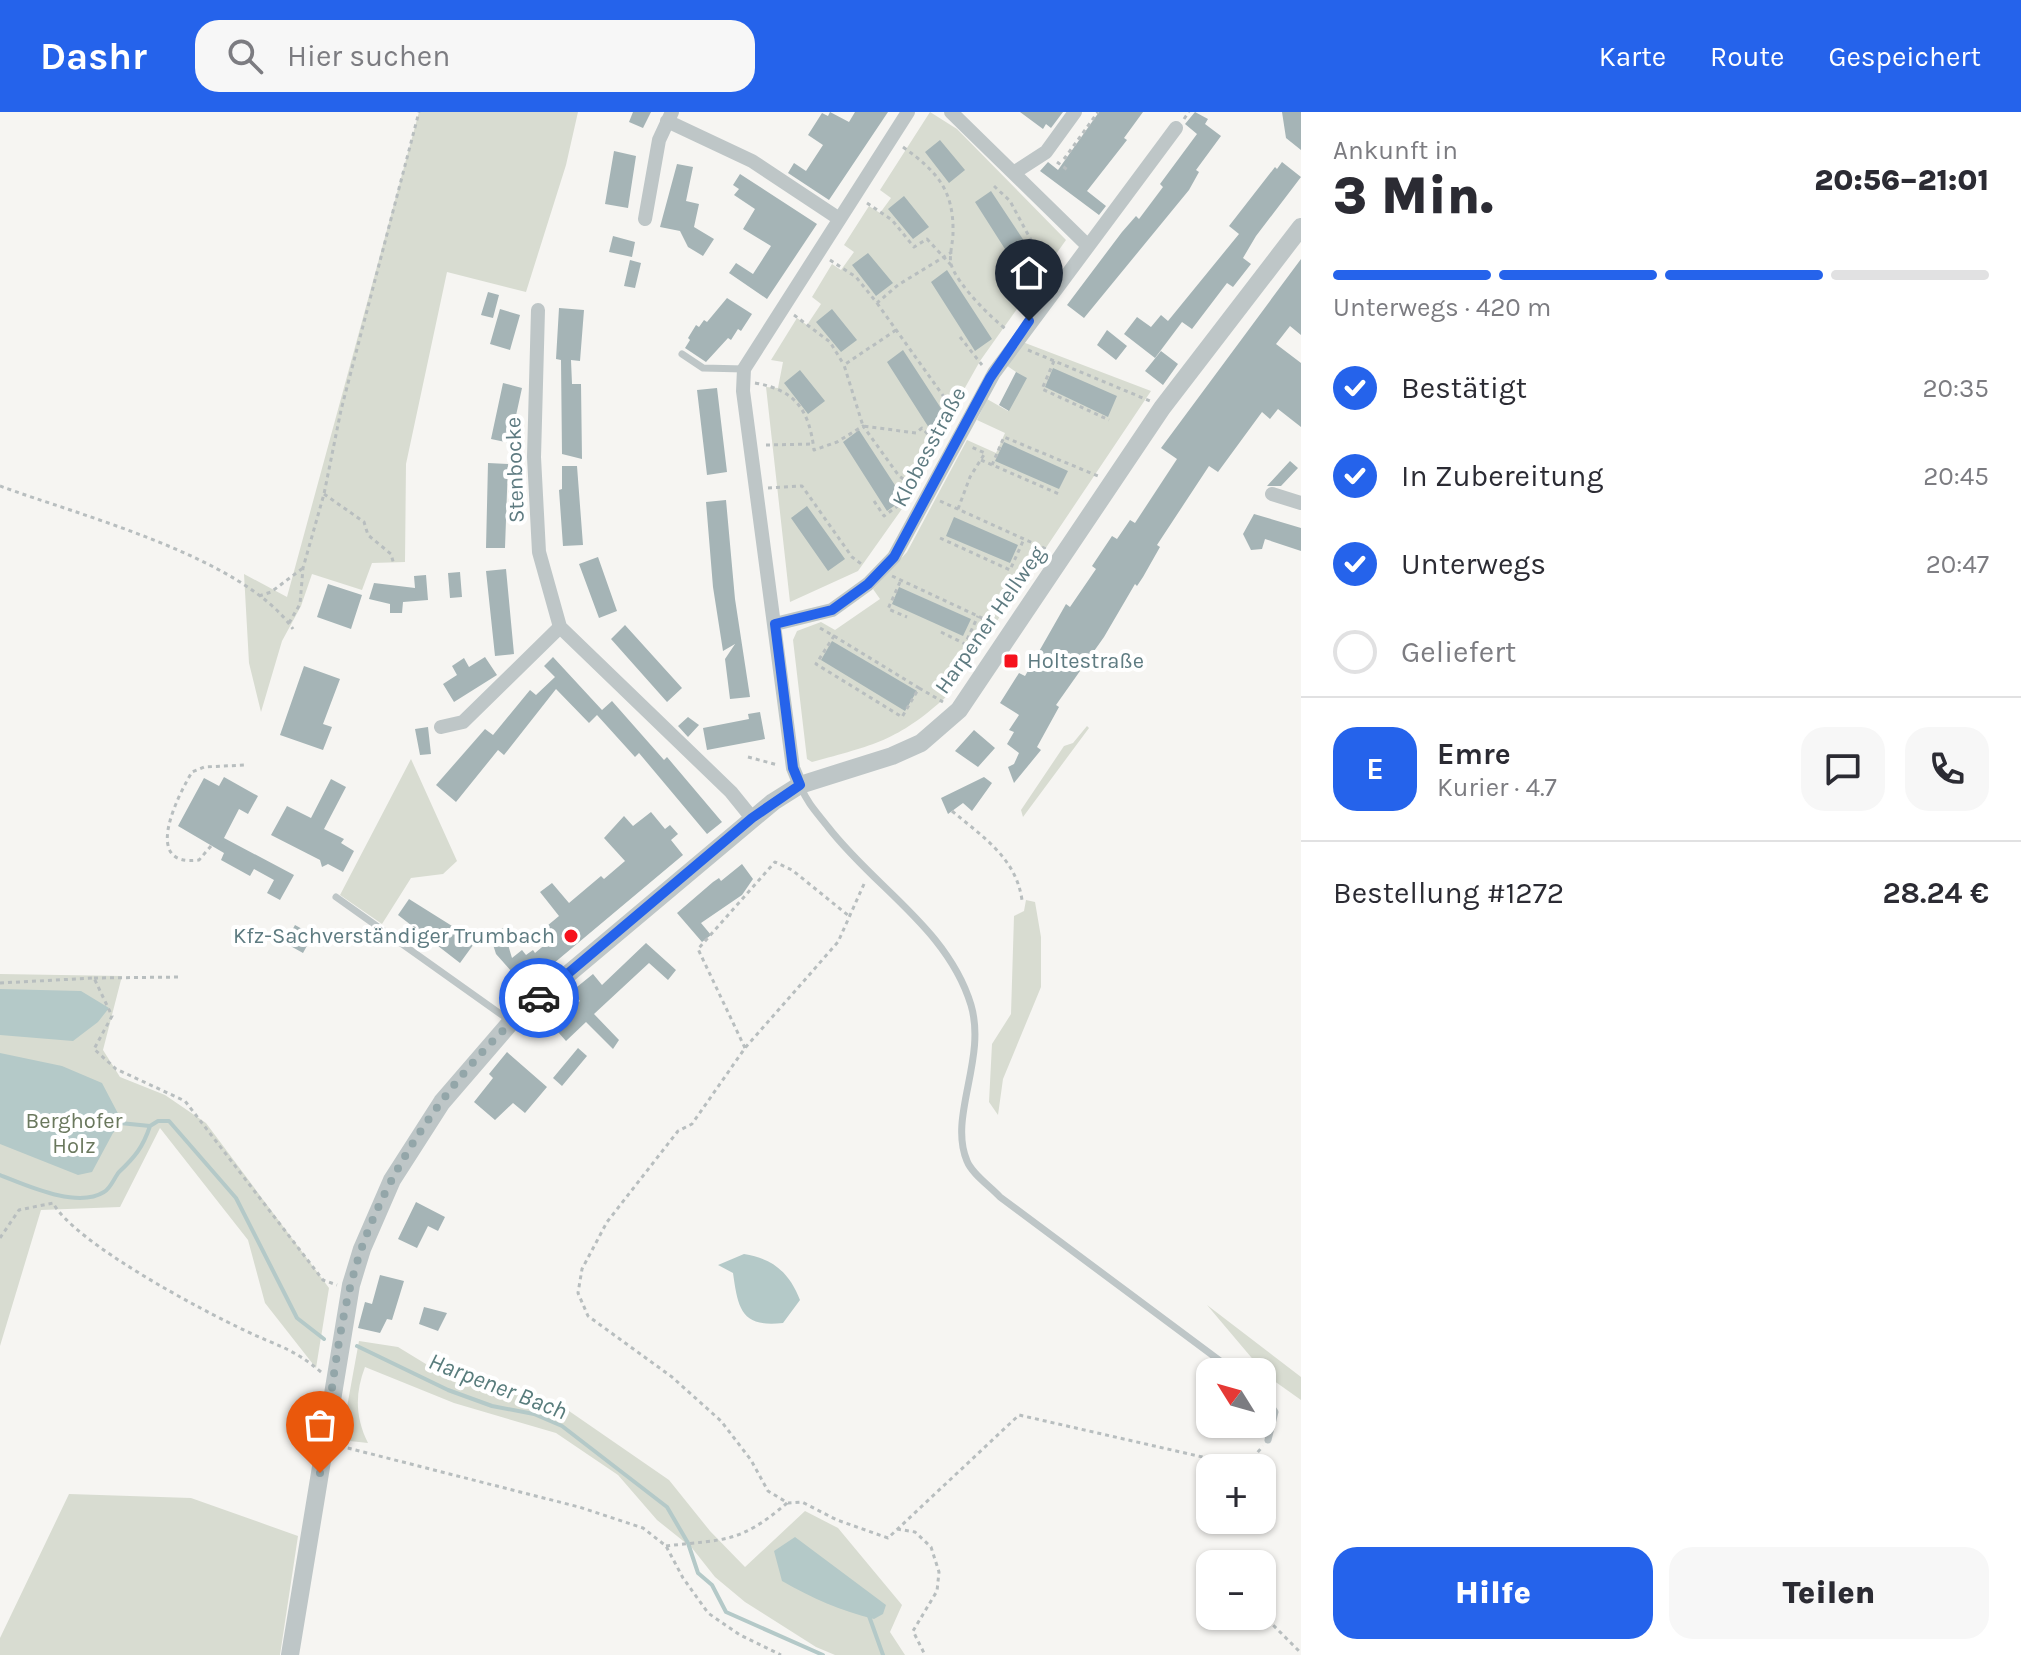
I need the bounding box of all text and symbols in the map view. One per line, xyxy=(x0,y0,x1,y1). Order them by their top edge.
search box xyxy=(195,20,755,92)
text: Dashr xyxy=(40,34,147,79)
icon: search xyxy=(223,34,267,78)
text: Hier suchen xyxy=(287,38,450,74)
text: Karte xyxy=(1599,40,1666,73)
text: Route xyxy=(1710,40,1784,73)
text: Gespeichert xyxy=(1828,40,1981,73)
text: Ankunft in xyxy=(1333,135,1458,166)
text: 20:56–21:01 xyxy=(1814,162,1989,198)
text: 3 Min. xyxy=(1333,165,1493,226)
pin xyxy=(995,239,1063,321)
icon: home xyxy=(1007,251,1051,295)
text: Unterwegs · 420 m xyxy=(1333,292,1551,323)
icon: check xyxy=(1333,366,1377,410)
text: Bestätigt xyxy=(1401,370,1527,406)
text: 20:35 xyxy=(1922,373,1989,404)
street label: Klobesstraße xyxy=(887,383,971,511)
street label: Stenbocke xyxy=(500,416,530,524)
icon: check xyxy=(1333,454,1377,498)
text: In Zubereitung xyxy=(1401,458,1603,494)
text: 20:45 xyxy=(1923,461,1989,492)
street label: Harpener Hellweg xyxy=(929,541,1051,699)
icon: check xyxy=(1333,542,1377,586)
text: Unterwegs xyxy=(1401,546,1546,582)
text: 20:47 xyxy=(1926,549,1989,580)
text: Geliefert xyxy=(1401,634,1516,670)
place label: Holtestraße xyxy=(1027,648,1144,674)
marker: Holtestraße xyxy=(1002,652,1020,670)
button: chat xyxy=(1801,727,1885,811)
button: phone xyxy=(1905,727,1989,811)
text: Emre xyxy=(1437,736,1511,772)
text: E xyxy=(1366,751,1384,787)
text: Kurier · 4.7 xyxy=(1437,772,1557,803)
text: Bestellung #1272 xyxy=(1333,875,1564,911)
text: 28.24 € xyxy=(1882,875,1989,911)
place label: Kfz-Sachverständiger Trumbach xyxy=(233,923,555,949)
marker: Kfz-Sachverständiger Trumbach xyxy=(562,927,580,945)
courier xyxy=(499,958,579,1038)
icon: car xyxy=(517,976,561,1020)
park label: Berghofer Holz xyxy=(25,1108,123,1159)
water label: Harpener Bach xyxy=(425,1347,571,1425)
north arrow xyxy=(1196,1358,1276,1438)
map controls xyxy=(1196,1358,1276,1630)
pin xyxy=(286,1391,354,1473)
icon: bag xyxy=(298,1403,342,1447)
button: + xyxy=(1196,1454,1276,1534)
button: Hilfe xyxy=(1333,1547,1653,1639)
button: Teilen xyxy=(1669,1547,1989,1639)
button: − xyxy=(1196,1550,1276,1630)

